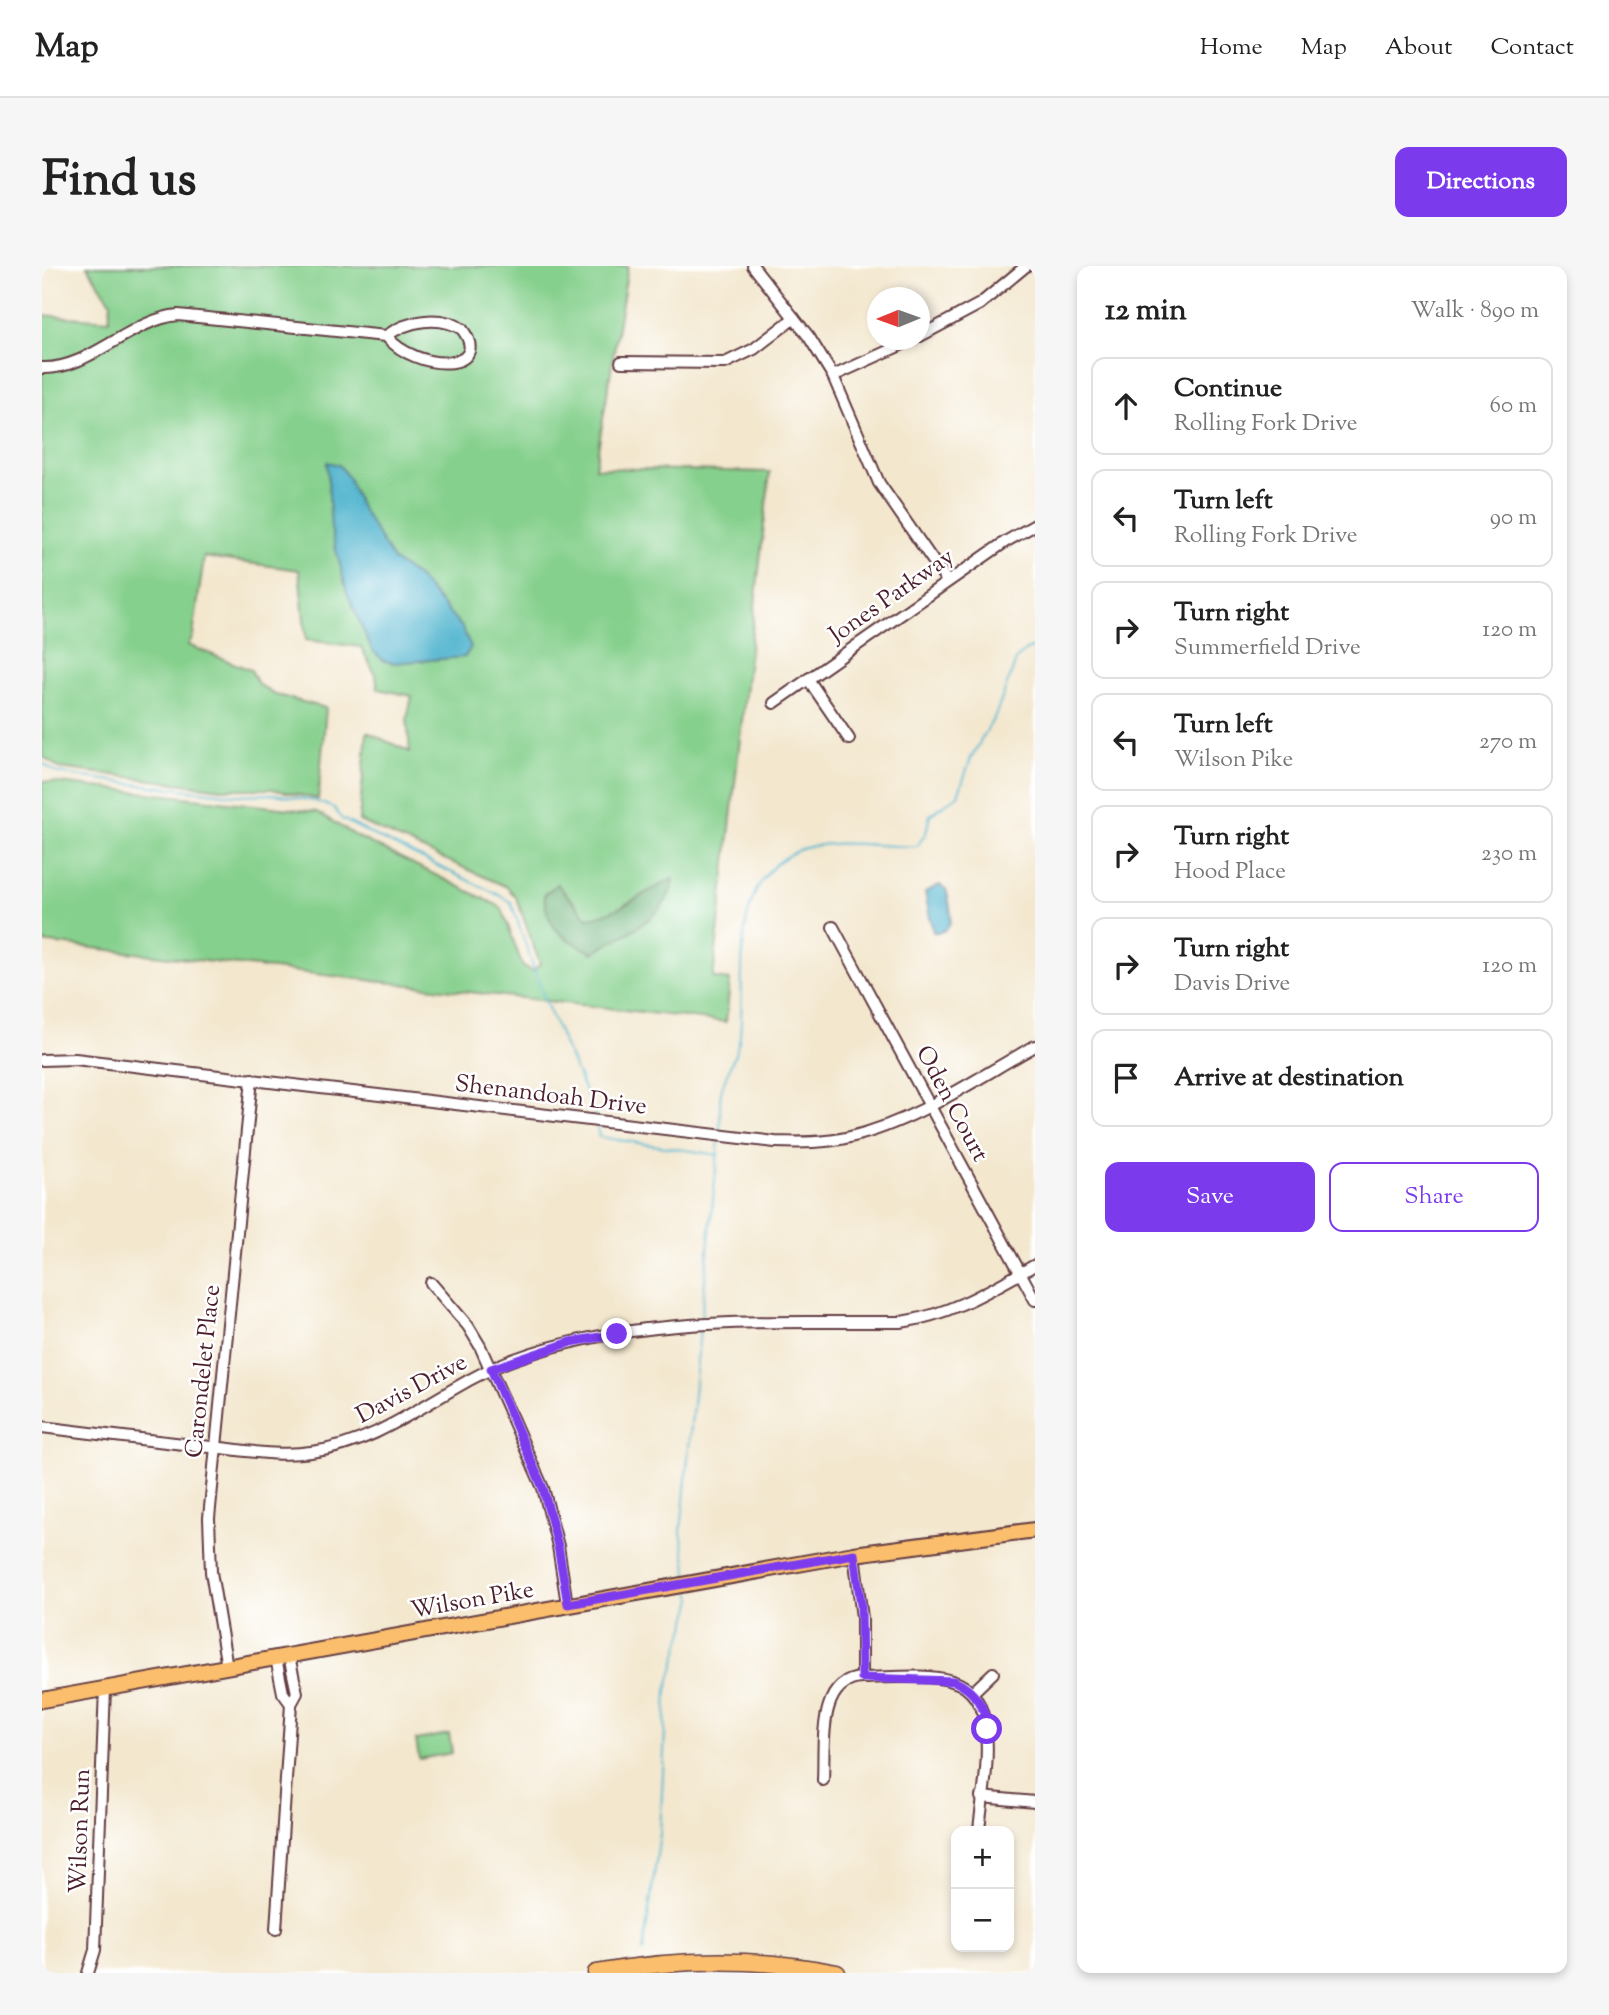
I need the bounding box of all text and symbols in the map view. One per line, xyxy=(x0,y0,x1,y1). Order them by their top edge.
text: Map xyxy=(35,24,99,72)
text: Home xyxy=(1200,31,1263,65)
text: Map xyxy=(1301,31,1347,65)
text: About xyxy=(1385,31,1452,65)
text: Contact xyxy=(1490,31,1574,65)
text: Find us xyxy=(42,147,196,217)
button: Directions xyxy=(1395,147,1567,217)
north arrow xyxy=(867,287,930,350)
text: 12 min xyxy=(1105,290,1187,333)
text: Walk · 890 m xyxy=(1411,295,1539,328)
text: Continue xyxy=(1174,371,1282,408)
icon: ahead xyxy=(1107,387,1145,425)
text: 60 m xyxy=(1489,390,1537,423)
text: Rolling Fork Drive xyxy=(1174,408,1357,441)
text: Turn left xyxy=(1174,483,1273,520)
icon: left xyxy=(1107,499,1145,537)
text: 90 m xyxy=(1490,502,1537,535)
text: Rolling Fork Drive xyxy=(1174,520,1357,553)
street label: Jones Parkway xyxy=(821,541,962,654)
text: Turn right xyxy=(1174,595,1289,632)
icon: right xyxy=(1107,611,1145,649)
text: 120 m xyxy=(1482,614,1537,647)
text: Summerfield Drive xyxy=(1174,632,1361,665)
text: Turn left xyxy=(1174,707,1273,744)
icon: left xyxy=(1107,723,1145,761)
text: 270 m xyxy=(1479,726,1537,759)
text: Wilson Pike xyxy=(1174,744,1293,777)
text: Turn right xyxy=(1174,819,1289,856)
icon: right xyxy=(1107,835,1145,873)
text: 230 m xyxy=(1481,838,1537,871)
text: Hood Place xyxy=(1174,856,1286,889)
text: Turn right xyxy=(1174,931,1289,968)
icon: right xyxy=(1107,947,1145,985)
text: 120 m xyxy=(1482,950,1537,983)
text: Davis Drive xyxy=(1174,968,1290,1001)
street label: Oden Court xyxy=(906,1040,996,1168)
icon: arrive xyxy=(1107,1059,1145,1097)
text: Arrive at destination xyxy=(1174,1060,1404,1097)
street label: Shenandoah Drive xyxy=(453,1067,649,1125)
button: Save xyxy=(1105,1162,1315,1232)
button: Share xyxy=(1329,1162,1539,1232)
street label: Carondelet Place xyxy=(178,1283,230,1460)
route end xyxy=(601,1318,632,1349)
street label: Davis Drive xyxy=(350,1346,474,1433)
street label: Wilson Pike xyxy=(408,1573,537,1629)
route start xyxy=(971,1713,1002,1744)
street label: Wilson Run xyxy=(62,1768,100,1894)
map controls xyxy=(951,1826,1014,1952)
button: + xyxy=(951,1826,1014,1889)
button: − xyxy=(951,1889,1014,1952)

